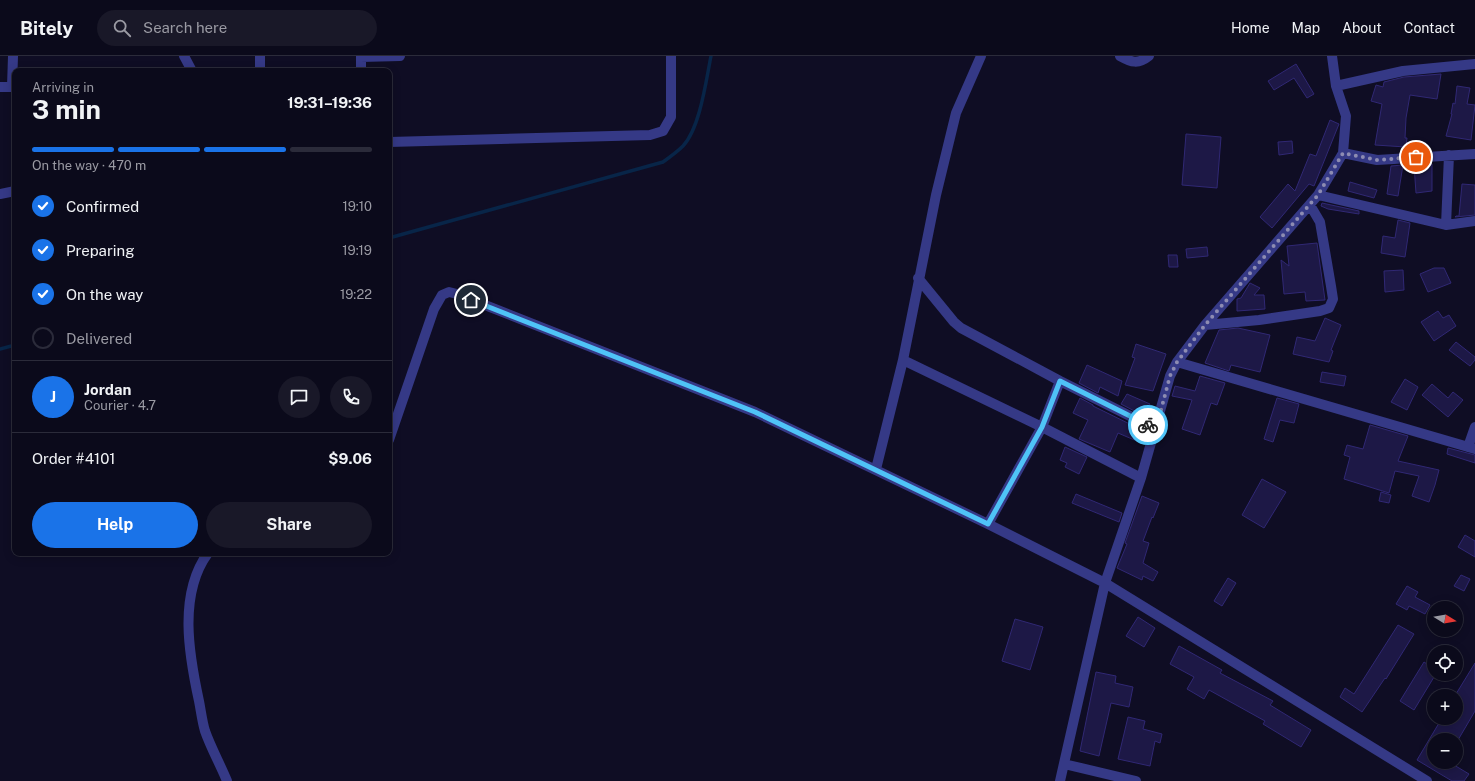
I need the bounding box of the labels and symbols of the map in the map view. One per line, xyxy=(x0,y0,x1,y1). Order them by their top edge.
pin xyxy=(1399,140,1433,174)
pin xyxy=(454,283,488,317)
courier xyxy=(1128,405,1168,445)
north arrow xyxy=(1427,601,1463,637)

